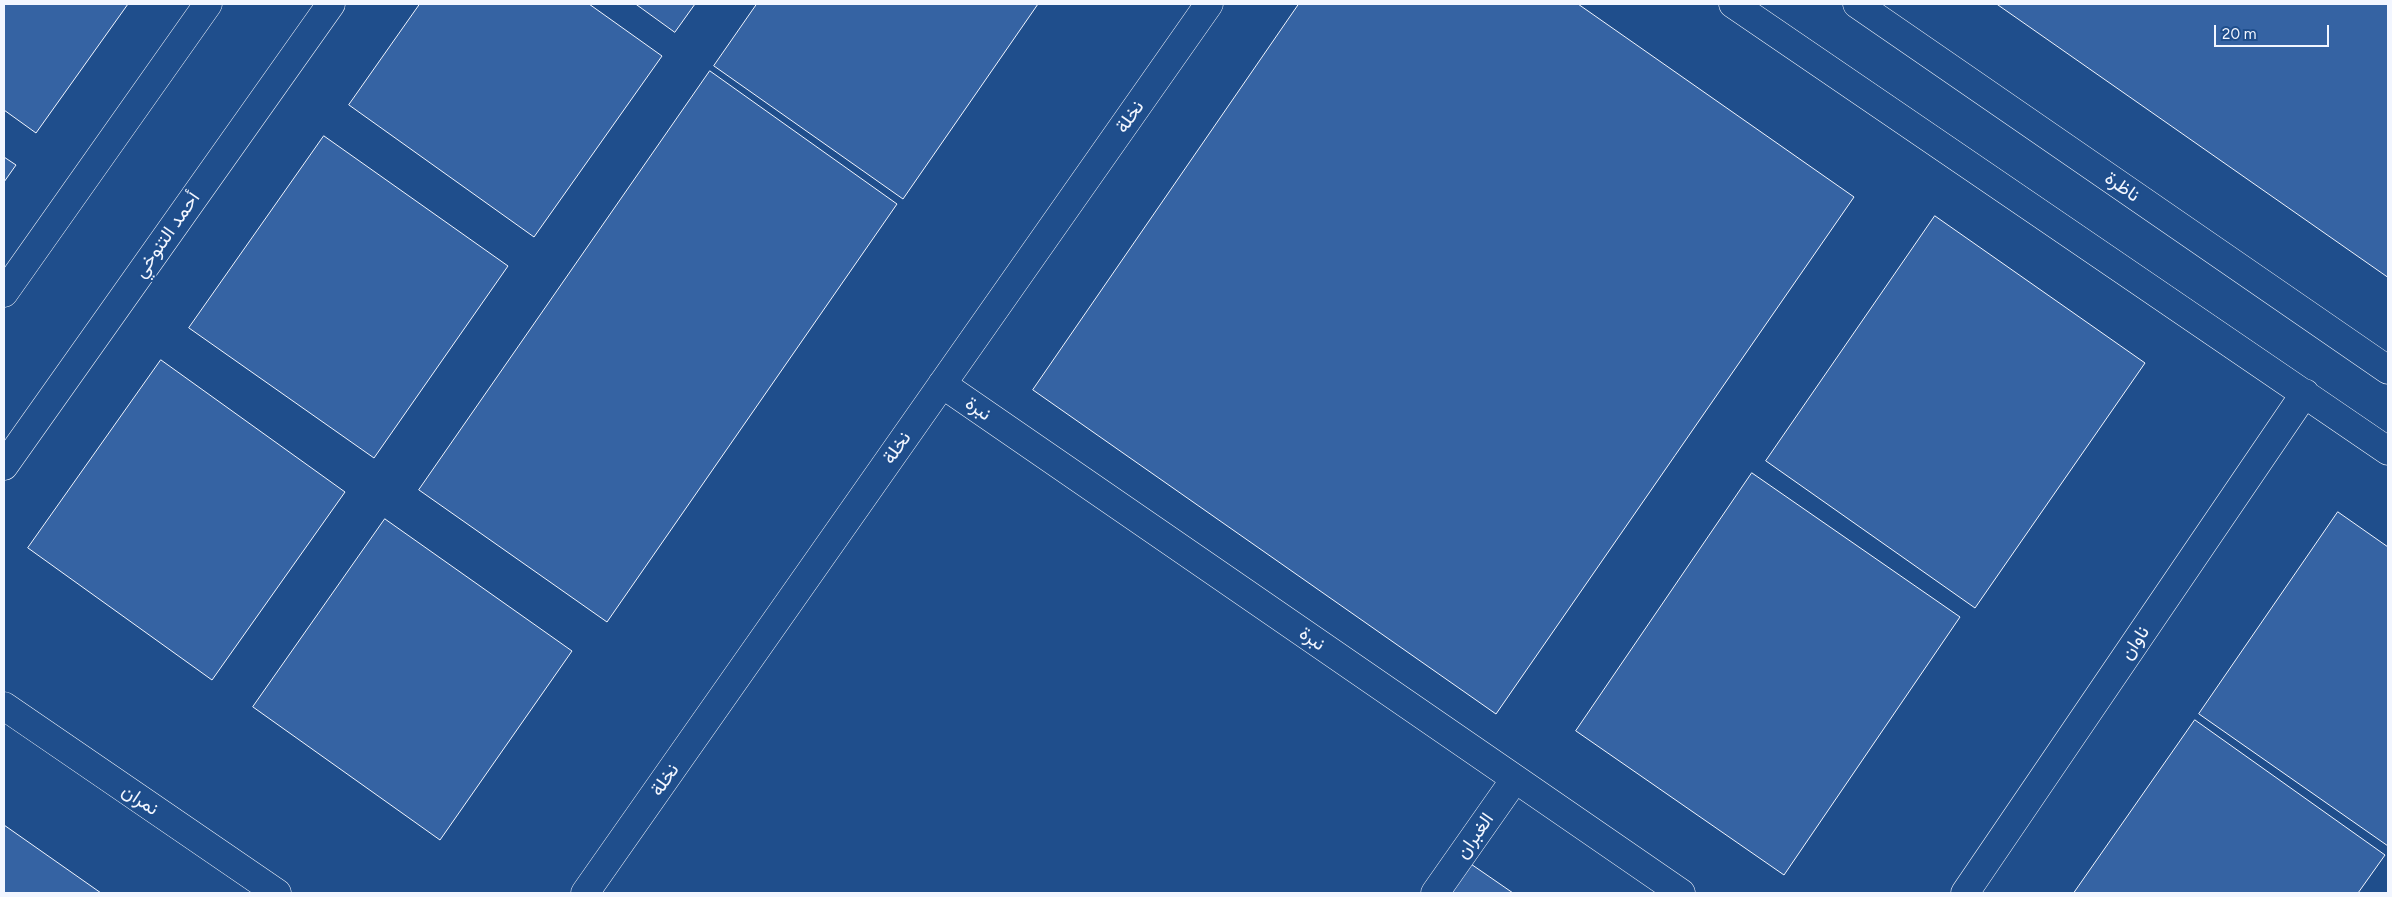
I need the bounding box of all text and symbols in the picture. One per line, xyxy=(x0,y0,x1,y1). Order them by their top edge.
scale bar xyxy=(2217,15,2332,47)
text: 20 m xyxy=(2222,25,2256,43)
street label: نخلة xyxy=(1111,96,1149,138)
street label: ناظرة xyxy=(2100,167,2144,207)
street label: أحمد التنوخي xyxy=(129,188,205,282)
street label: نبرة xyxy=(961,392,995,426)
street label: نخلة xyxy=(878,427,916,469)
street label: نبرة xyxy=(1295,622,1329,656)
street label: ناوان xyxy=(2115,622,2155,664)
street label: نخلة xyxy=(646,759,684,801)
street label: نمران xyxy=(117,779,163,821)
street label: الغبران xyxy=(1451,809,1499,863)

